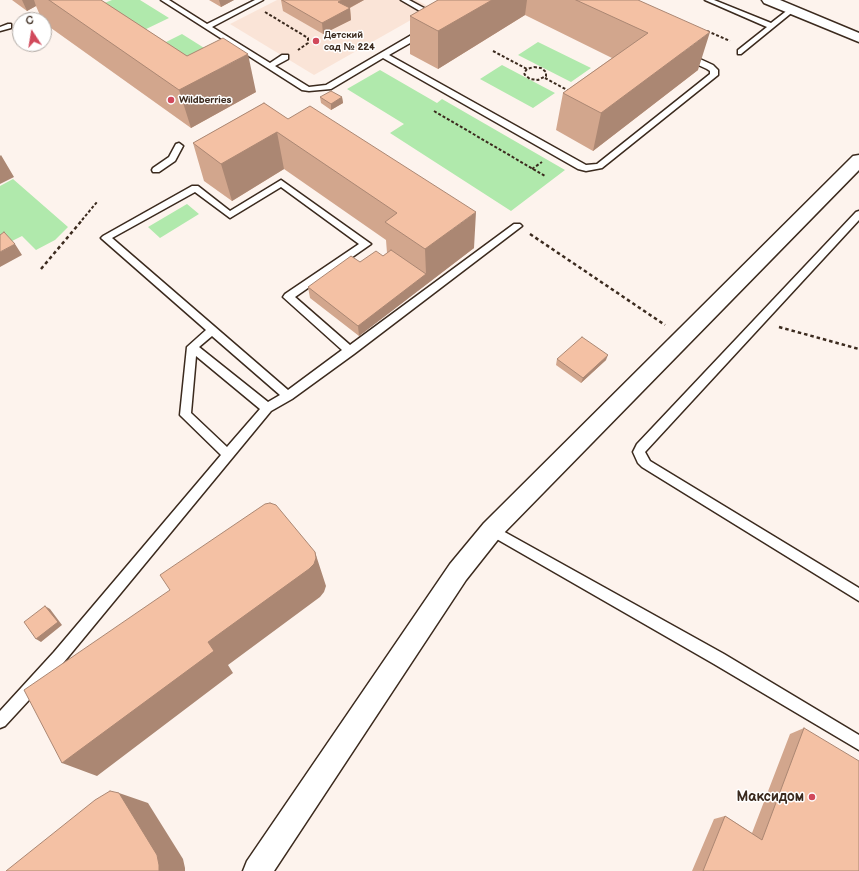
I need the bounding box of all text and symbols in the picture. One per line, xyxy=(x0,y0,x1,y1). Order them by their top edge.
north arrow xyxy=(12,12,52,52)
text: С xyxy=(25,14,35,28)
place label: Детский сад № 224 xyxy=(324,29,375,52)
marker: Детский сад № 224 xyxy=(311,36,321,46)
place label: Wildberries xyxy=(179,94,231,106)
marker: Wildberries xyxy=(166,95,176,105)
place label: Максидом xyxy=(736,789,804,805)
marker: Максидом xyxy=(807,792,817,802)

